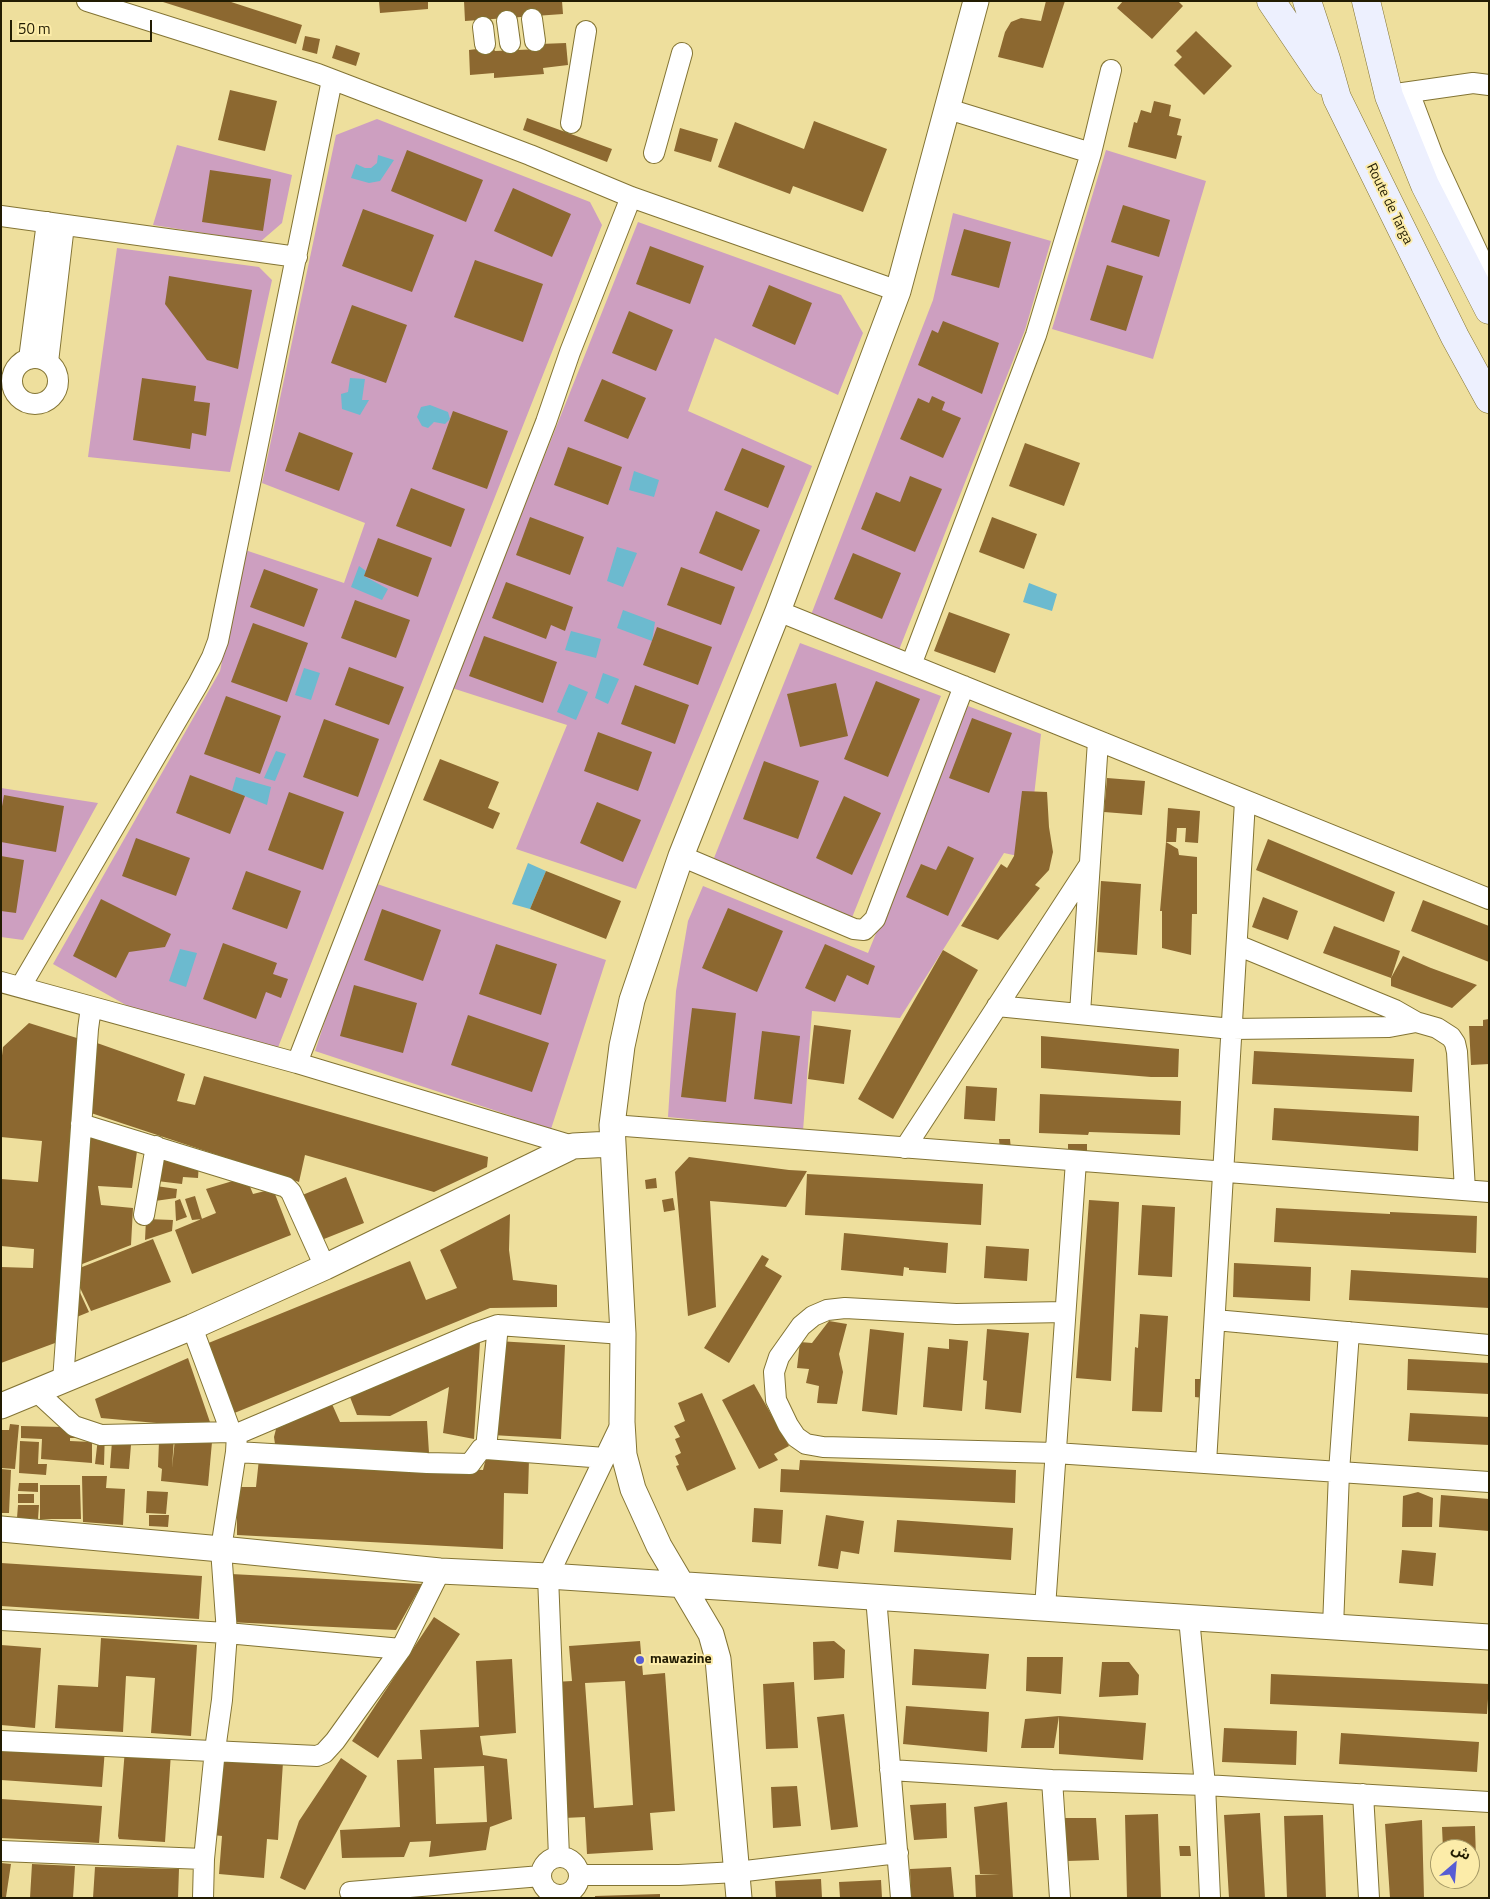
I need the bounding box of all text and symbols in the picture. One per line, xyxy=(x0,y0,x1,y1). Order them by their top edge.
scale bar xyxy=(12,10,155,42)
text: 50 m xyxy=(18,17,51,40)
street label: Route de Targa xyxy=(1362,161,1416,247)
place label: mawazine xyxy=(650,1652,712,1668)
marker: mawazine xyxy=(634,1654,646,1666)
text: ش xyxy=(1448,1837,1475,1865)
north arrow xyxy=(1430,1839,1480,1889)

